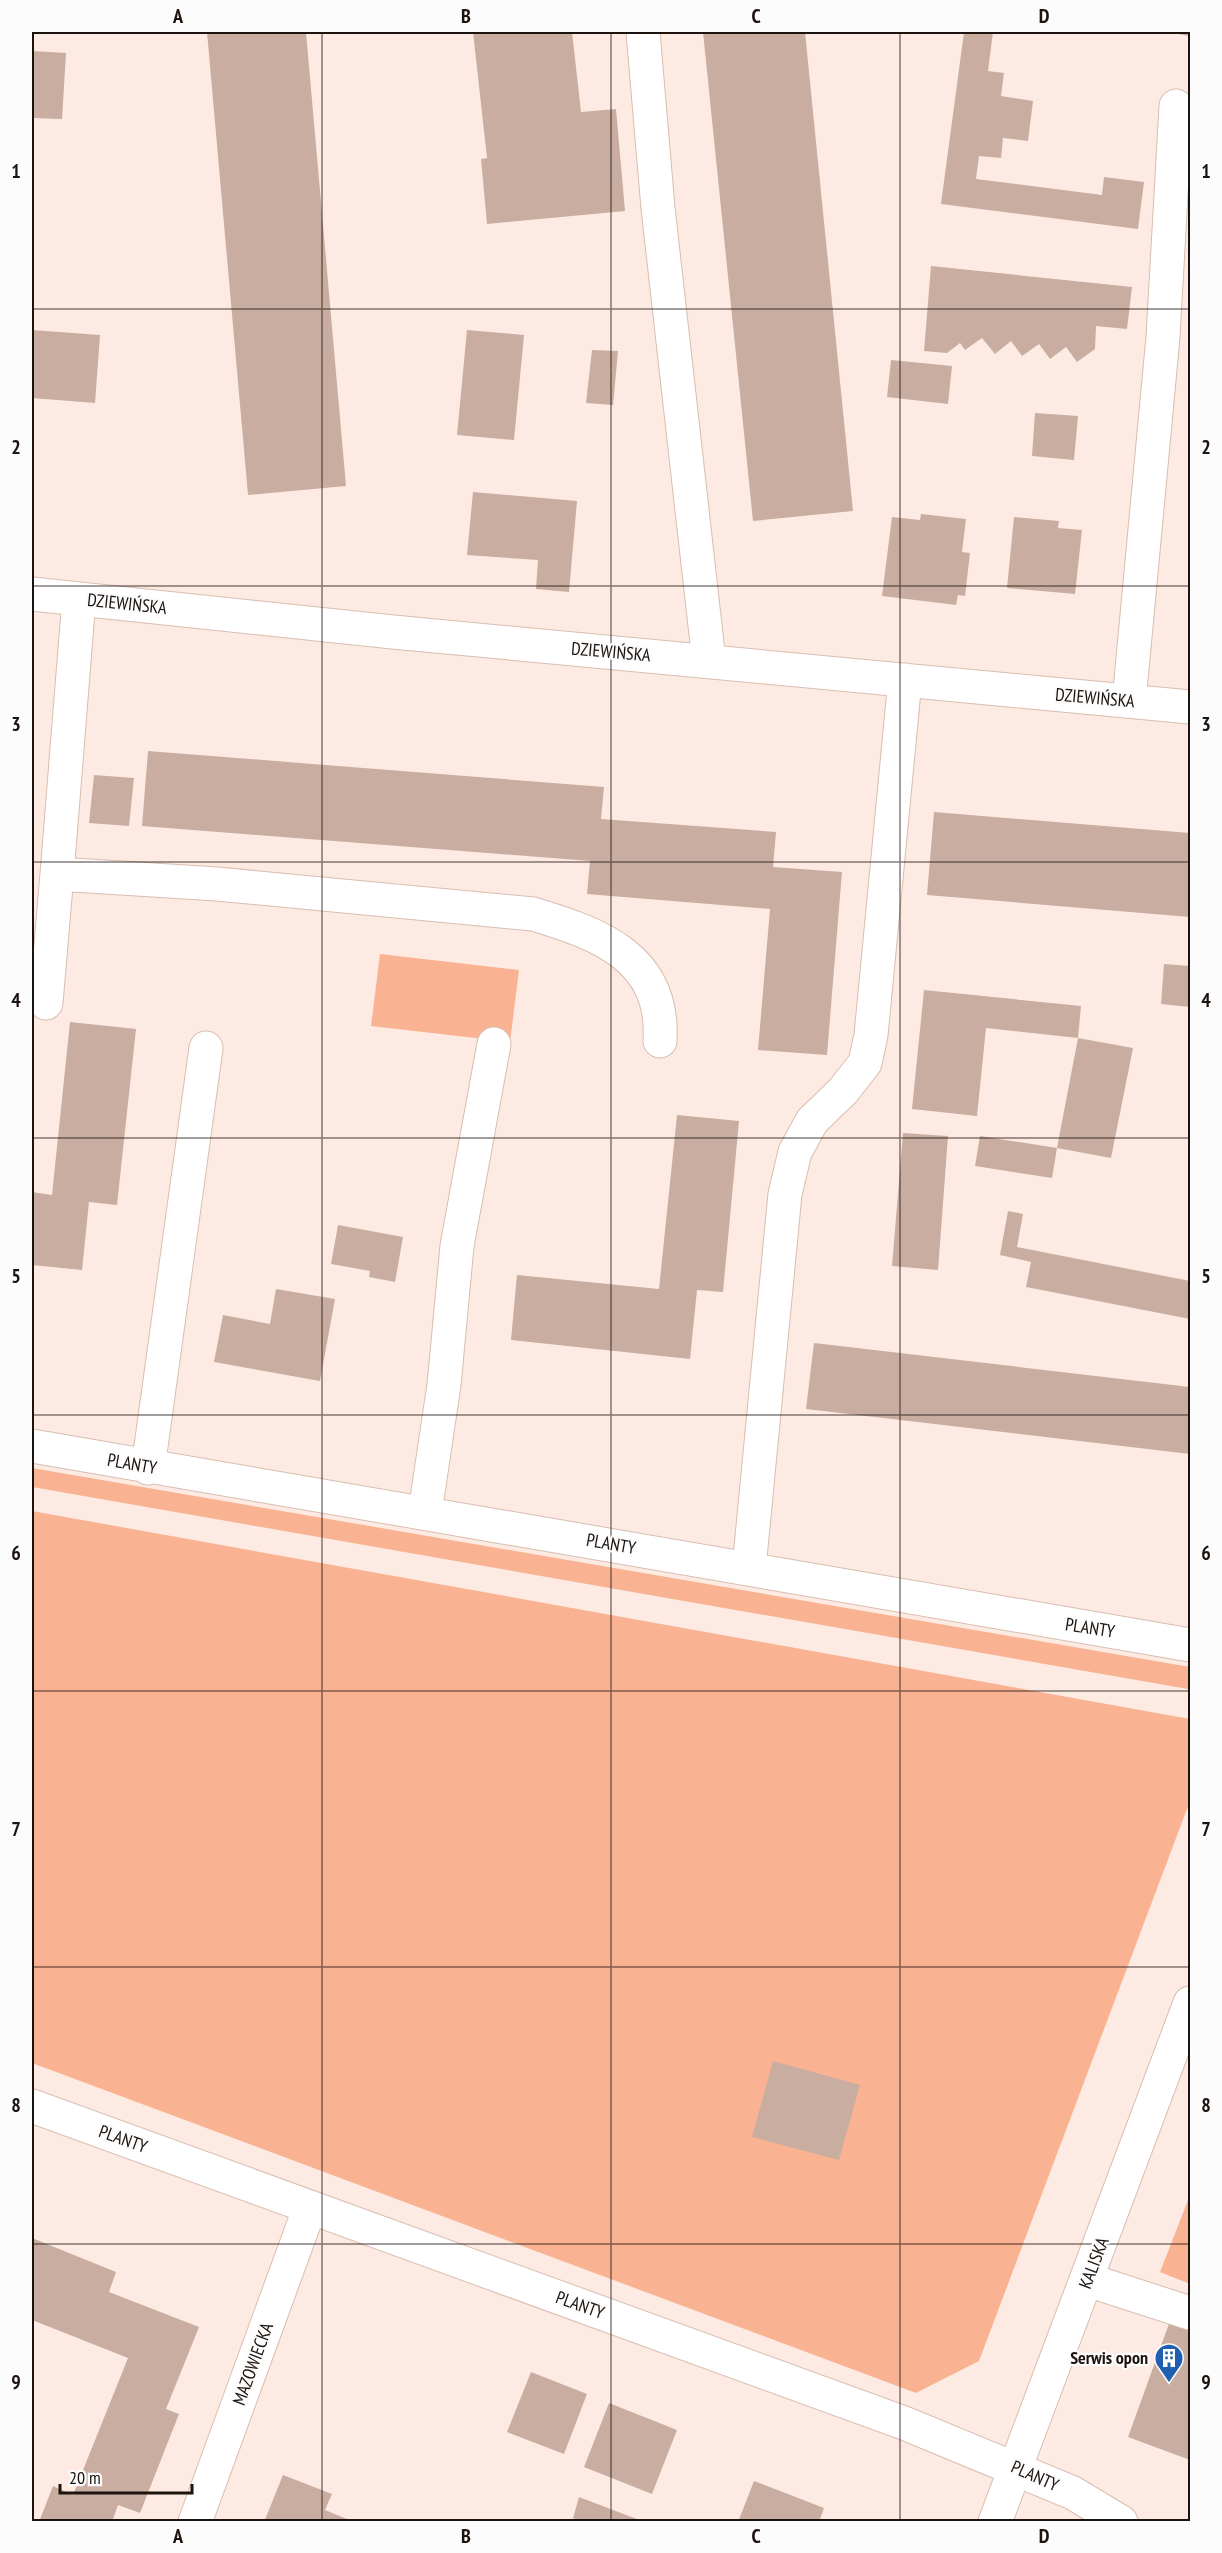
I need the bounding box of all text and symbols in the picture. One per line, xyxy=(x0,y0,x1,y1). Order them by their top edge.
text: A xyxy=(172,3,184,29)
text: B xyxy=(461,3,471,29)
text: C xyxy=(751,3,761,29)
text: D xyxy=(1039,3,1050,29)
text: 1 xyxy=(11,158,21,184)
text: 1 xyxy=(1201,158,1211,184)
text: 2 xyxy=(11,434,21,460)
text: 2 xyxy=(1201,434,1211,460)
street label: DZIEWIŃSKA xyxy=(86,588,168,619)
street label: DZIEWIŃSKA xyxy=(570,637,652,666)
street label: DZIEWIŃSKA xyxy=(1054,683,1136,712)
text: 3 xyxy=(11,711,21,737)
text: 3 xyxy=(1201,711,1211,737)
text: 4 xyxy=(11,987,21,1013)
text: 4 xyxy=(1201,987,1211,1013)
text: 5 xyxy=(11,1263,21,1289)
text: 5 xyxy=(1201,1263,1211,1289)
street label: PLANTY xyxy=(106,1448,159,1479)
street label: PLANTY xyxy=(585,1528,638,1559)
text: 6 xyxy=(11,1540,21,1566)
text: 6 xyxy=(1201,1540,1211,1566)
street label: PLANTY xyxy=(1064,1612,1117,1643)
text: 7 xyxy=(11,1816,21,1842)
text: 7 xyxy=(1201,1816,1211,1842)
text: 8 xyxy=(11,2092,21,2118)
text: 8 xyxy=(1201,2092,1211,2118)
street label: PLANTY xyxy=(96,2119,151,2158)
street label: KALISKA xyxy=(1073,2233,1114,2292)
street label: PLANTY xyxy=(553,2285,608,2324)
street label: MAZOWIECKA xyxy=(227,2319,278,2408)
building icon: Serwis opon xyxy=(1153,2342,1185,2384)
place label: Serwis opon xyxy=(1070,2346,1148,2369)
text: 9 xyxy=(11,2369,21,2395)
text: 9 xyxy=(1201,2369,1211,2395)
street label: PLANTY xyxy=(1008,2455,1063,2496)
scale bar xyxy=(60,2457,192,2495)
text: 20 m xyxy=(69,2466,101,2489)
text: A xyxy=(172,2523,184,2549)
text: B xyxy=(461,2523,471,2549)
text: C xyxy=(751,2523,761,2549)
text: D xyxy=(1039,2523,1050,2549)

